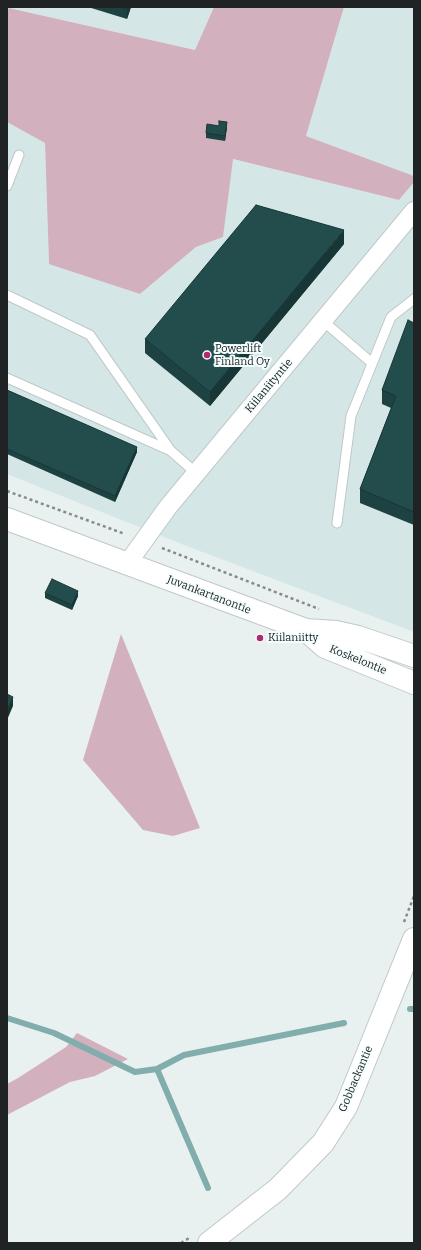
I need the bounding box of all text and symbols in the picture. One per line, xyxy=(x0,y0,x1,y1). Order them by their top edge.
place label: Powerlift Finland Oy xyxy=(215,342,270,368)
marker: Powerlift Finland Oy xyxy=(202,350,212,360)
street label: Kiilaniityntie xyxy=(243,356,295,416)
street label: Juvankartanontie xyxy=(165,573,253,617)
place label: Kiilaniitty xyxy=(268,631,318,645)
marker: Kiilaniitty xyxy=(255,633,265,643)
street label: Koskelontie xyxy=(327,643,389,677)
street label: Gobbackantie xyxy=(336,1044,376,1114)

